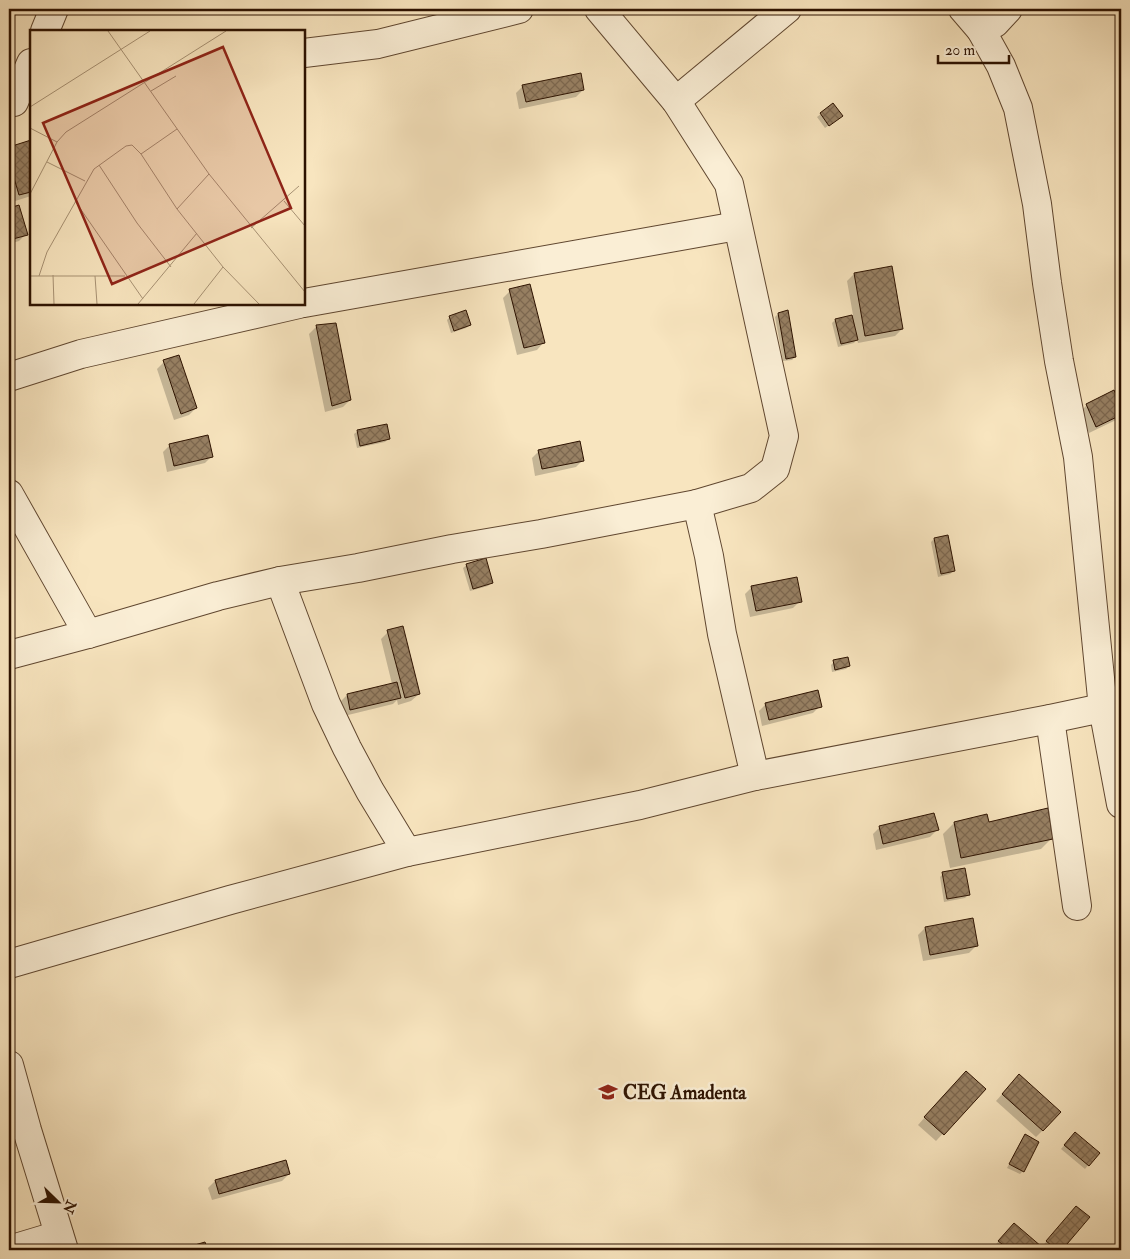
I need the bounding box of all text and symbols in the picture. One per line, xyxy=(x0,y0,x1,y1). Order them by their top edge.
inset map xyxy=(30,30,305,305)
scale bar xyxy=(938,32,1009,64)
text: 20 m xyxy=(945,41,975,60)
school or university icon: CEG Amadenta xyxy=(597,1081,619,1103)
place label: CEG Amadenta xyxy=(623,1081,747,1105)
north arrow xyxy=(32,1176,82,1226)
text: N xyxy=(59,1197,80,1216)

